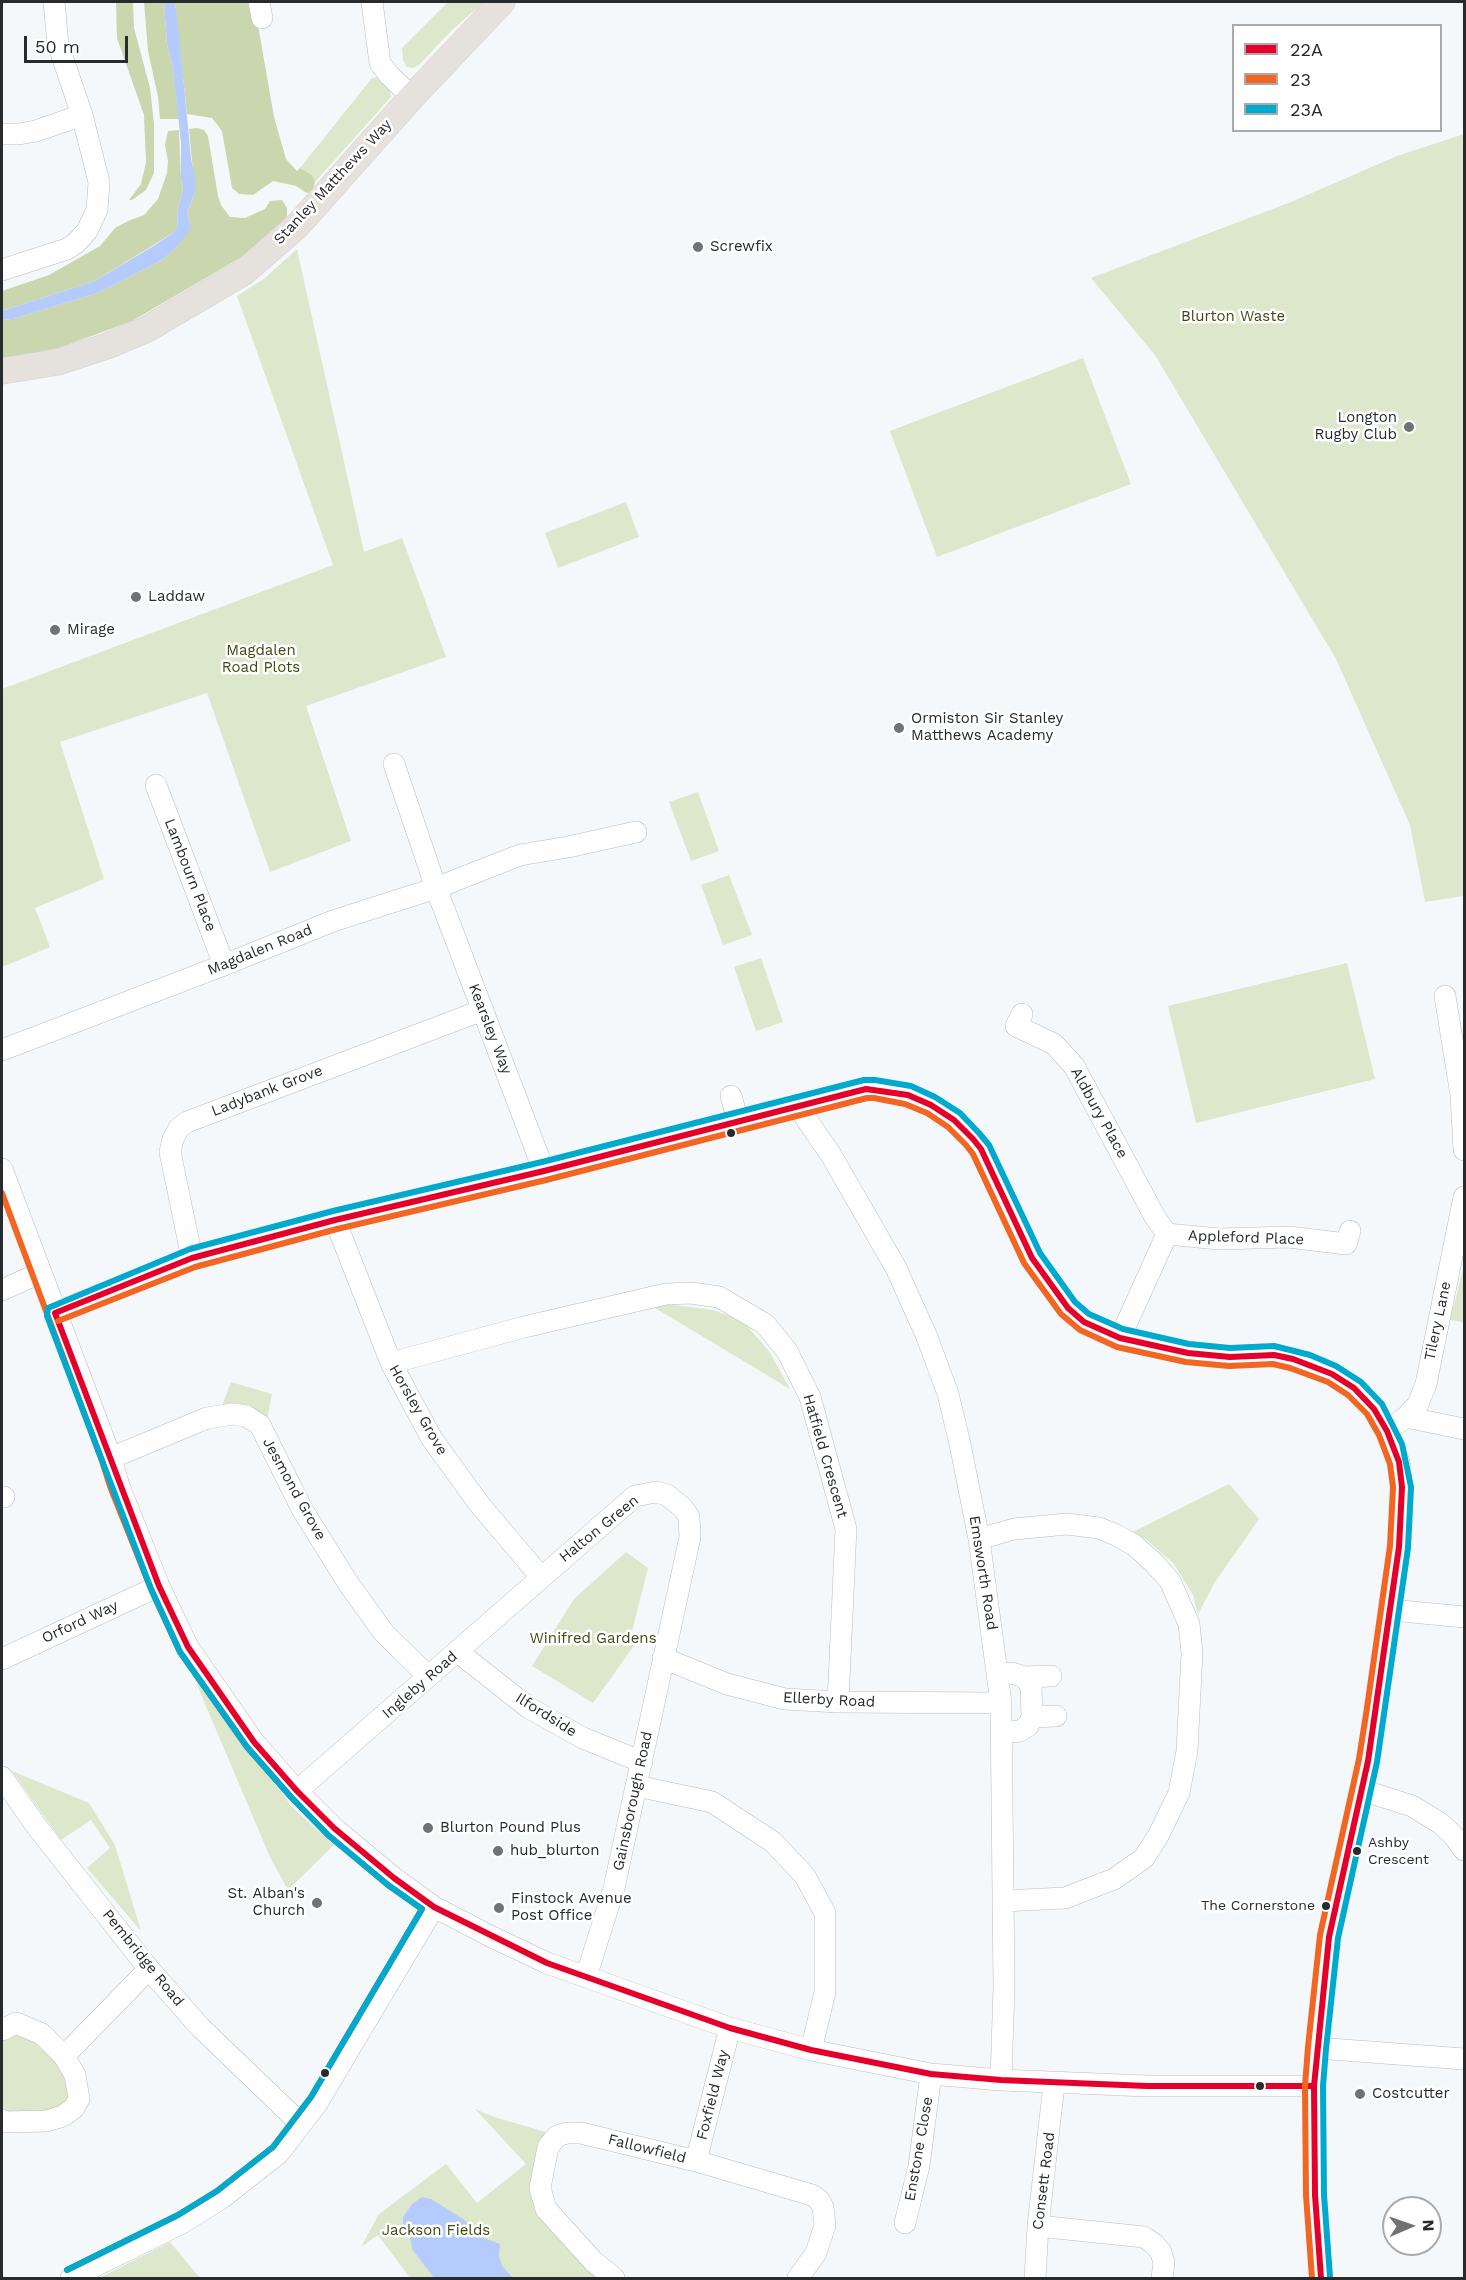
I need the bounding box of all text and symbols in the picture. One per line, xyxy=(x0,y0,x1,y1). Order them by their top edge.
scale bar xyxy=(27,24,130,62)
legend xyxy=(1232,24,1442,132)
text: 50 m xyxy=(35,36,80,57)
text: 22A xyxy=(1290,39,1323,60)
text: 23 xyxy=(1290,69,1311,90)
text: 23A xyxy=(1290,99,1323,120)
street label: Stanley Matthews Way xyxy=(270,116,396,248)
place label: Screwfix xyxy=(710,238,773,256)
marker: Screwfix xyxy=(691,240,705,254)
park label: Blurton Waste xyxy=(1181,308,1285,326)
place label: Longton Rugby Club xyxy=(1314,409,1397,444)
marker: Longton Rugby Club xyxy=(1402,420,1416,434)
place label: Laddaw xyxy=(148,588,205,606)
marker: Laddaw xyxy=(129,590,143,604)
place label: Mirage xyxy=(67,621,115,639)
marker: Mirage xyxy=(48,623,62,637)
park label: Magdalen Road Plots xyxy=(222,642,300,677)
place label: Ormiston Sir Stanley Matthews Academy xyxy=(911,710,1063,745)
marker: Ormiston Sir Stanley Matthews Academy xyxy=(892,721,906,735)
street label: Lambourn Place xyxy=(160,816,220,934)
street label: Magdalen Road xyxy=(205,921,315,979)
street label: Kearsley Way xyxy=(465,981,515,1077)
street label: Ladybank Grove xyxy=(209,1062,325,1120)
street label: Aldbury Place xyxy=(1067,1065,1131,1161)
unlabelled marker xyxy=(725,1127,737,1139)
street label: Appleford Place xyxy=(1188,1227,1304,1249)
street label: Tilery Lane xyxy=(1421,1280,1455,1362)
street label: Horsley Grove xyxy=(385,1362,451,1458)
street label: Hatfield Crescent xyxy=(799,1392,851,1520)
street label: Jesmond Grove xyxy=(258,1435,330,1543)
street label: Halton Green xyxy=(556,1492,642,1566)
street label: Emsworth Road xyxy=(965,1515,1001,1631)
street label: Orford Way xyxy=(39,1597,121,1647)
park label: Winifred Gardens xyxy=(529,1630,657,1648)
street label: Ingleby Road xyxy=(379,1648,461,1722)
street label: Ilfordside xyxy=(512,1689,580,1741)
street label: Ellerby Road xyxy=(783,1689,875,1711)
street label: Gainsborough Road xyxy=(609,1730,657,1872)
place label: Blurton Pound Plus xyxy=(440,1819,581,1837)
marker: Blurton Pound Plus xyxy=(421,1821,435,1835)
place label: Ashby Crescent xyxy=(1368,1835,1429,1868)
place label: hub_blurton xyxy=(510,1842,600,1860)
marker: hub_blurton xyxy=(491,1844,505,1858)
marker: Ashby Crescent xyxy=(1351,1845,1363,1857)
place label: St. Alban's Church xyxy=(227,1885,305,1920)
place label: Finstock Avenue Post Office xyxy=(511,1890,632,1925)
marker: St. Alban's Church xyxy=(310,1896,324,1910)
place label: The Cornerstone xyxy=(1201,1898,1315,1914)
marker: The Cornerstone xyxy=(1320,1900,1332,1912)
marker: Finstock Avenue Post Office xyxy=(492,1901,506,1915)
street label: Pembridge Road xyxy=(98,1906,188,2010)
street label: Foxfield Way xyxy=(693,2048,733,2142)
unlabelled marker xyxy=(319,2067,331,2079)
unlabelled marker xyxy=(1254,2080,1266,2092)
place label: Costcutter xyxy=(1372,2085,1450,2103)
marker: Costcutter xyxy=(1353,2087,1367,2101)
street label: Enstone Close xyxy=(901,2095,937,2203)
street label: Fallowfield xyxy=(606,2131,688,2167)
street label: Consett Road xyxy=(1029,2131,1059,2231)
north arrow xyxy=(1382,2196,1442,2256)
text: N xyxy=(1419,2219,1438,2232)
park label: Jackson Fields xyxy=(382,2222,490,2240)

